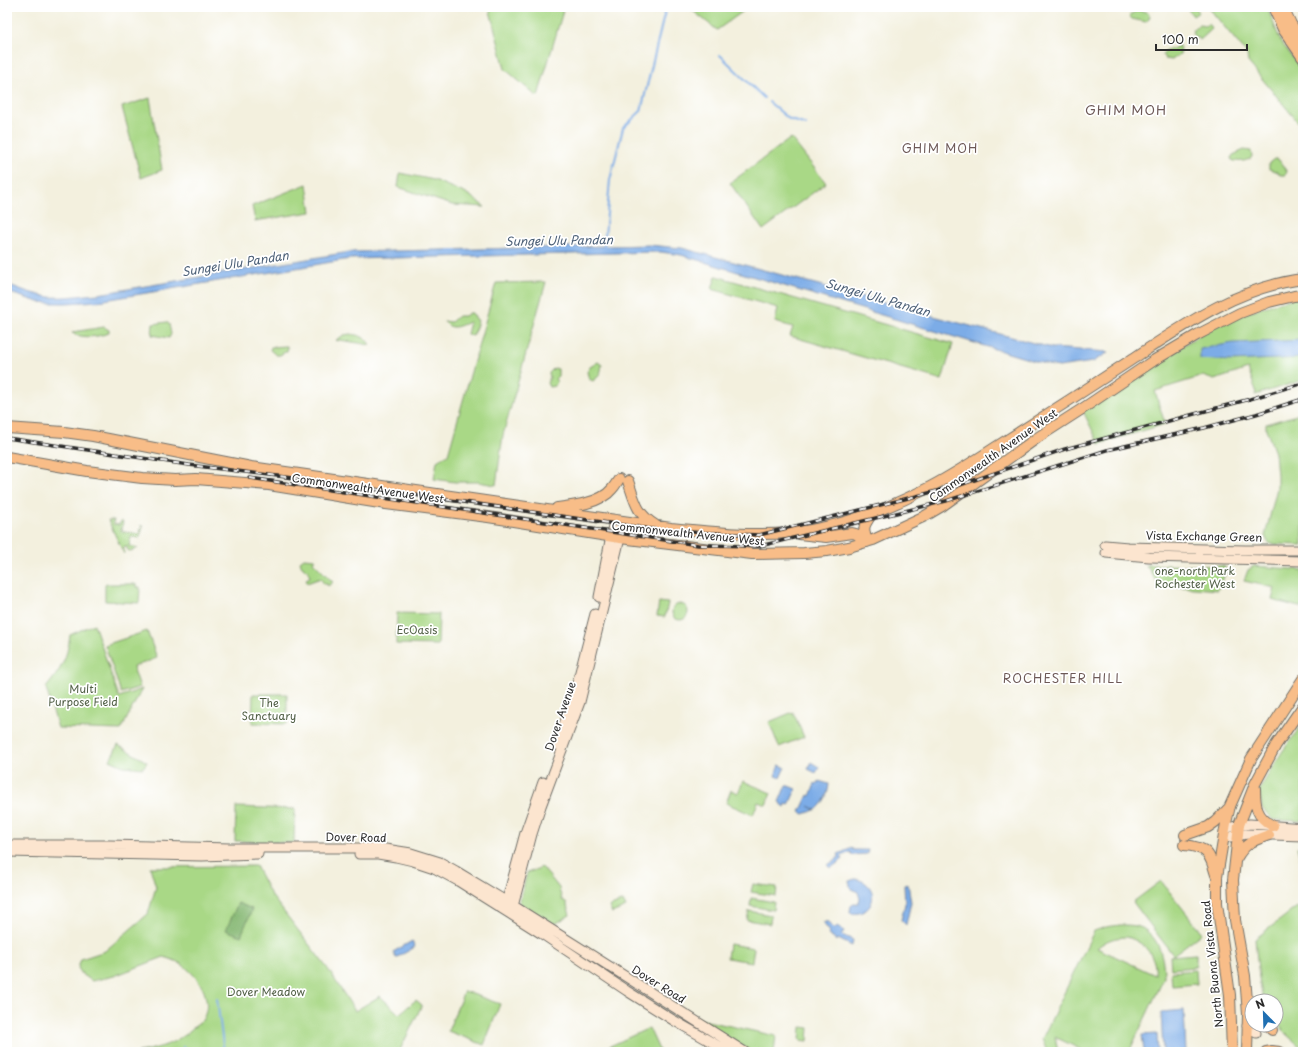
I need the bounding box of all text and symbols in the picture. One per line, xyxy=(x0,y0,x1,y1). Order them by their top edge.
scale bar xyxy=(1156,26,1247,52)
text: 100 m xyxy=(1162,30,1199,48)
district label: GHIM MOH xyxy=(1085,100,1167,119)
district label: GHIM MOH xyxy=(902,139,978,157)
water label: Sungei Ulu Pandan xyxy=(505,230,614,250)
water label: Sungei Ulu Pandan xyxy=(180,246,291,280)
water label: Sungei Ulu Pandan xyxy=(824,273,933,321)
street label: Commonwealth Avenue West xyxy=(925,404,1061,506)
street label: Commonwealth Avenue West xyxy=(291,469,446,507)
street label: Commonwealth Avenue West xyxy=(611,517,766,550)
street label: Vista Exchange Green xyxy=(1146,526,1262,546)
park label: one-north Park Rochester West xyxy=(1155,562,1236,592)
park label: EcOasis xyxy=(397,621,437,638)
district label: ROCHESTER HILL xyxy=(1003,669,1123,687)
street label: Dover Avenue xyxy=(540,679,580,753)
park label: Multi Purpose Field xyxy=(48,680,118,710)
park label: The Sanctuary xyxy=(242,694,296,724)
street label: Dover Road xyxy=(325,828,387,846)
street label: North Buona Vista Road xyxy=(1197,899,1227,1028)
street label: Dover Road xyxy=(629,961,689,1007)
park label: Dover Meadow xyxy=(227,983,305,1000)
north arrow xyxy=(1244,993,1284,1033)
text: N xyxy=(1253,994,1267,1013)

